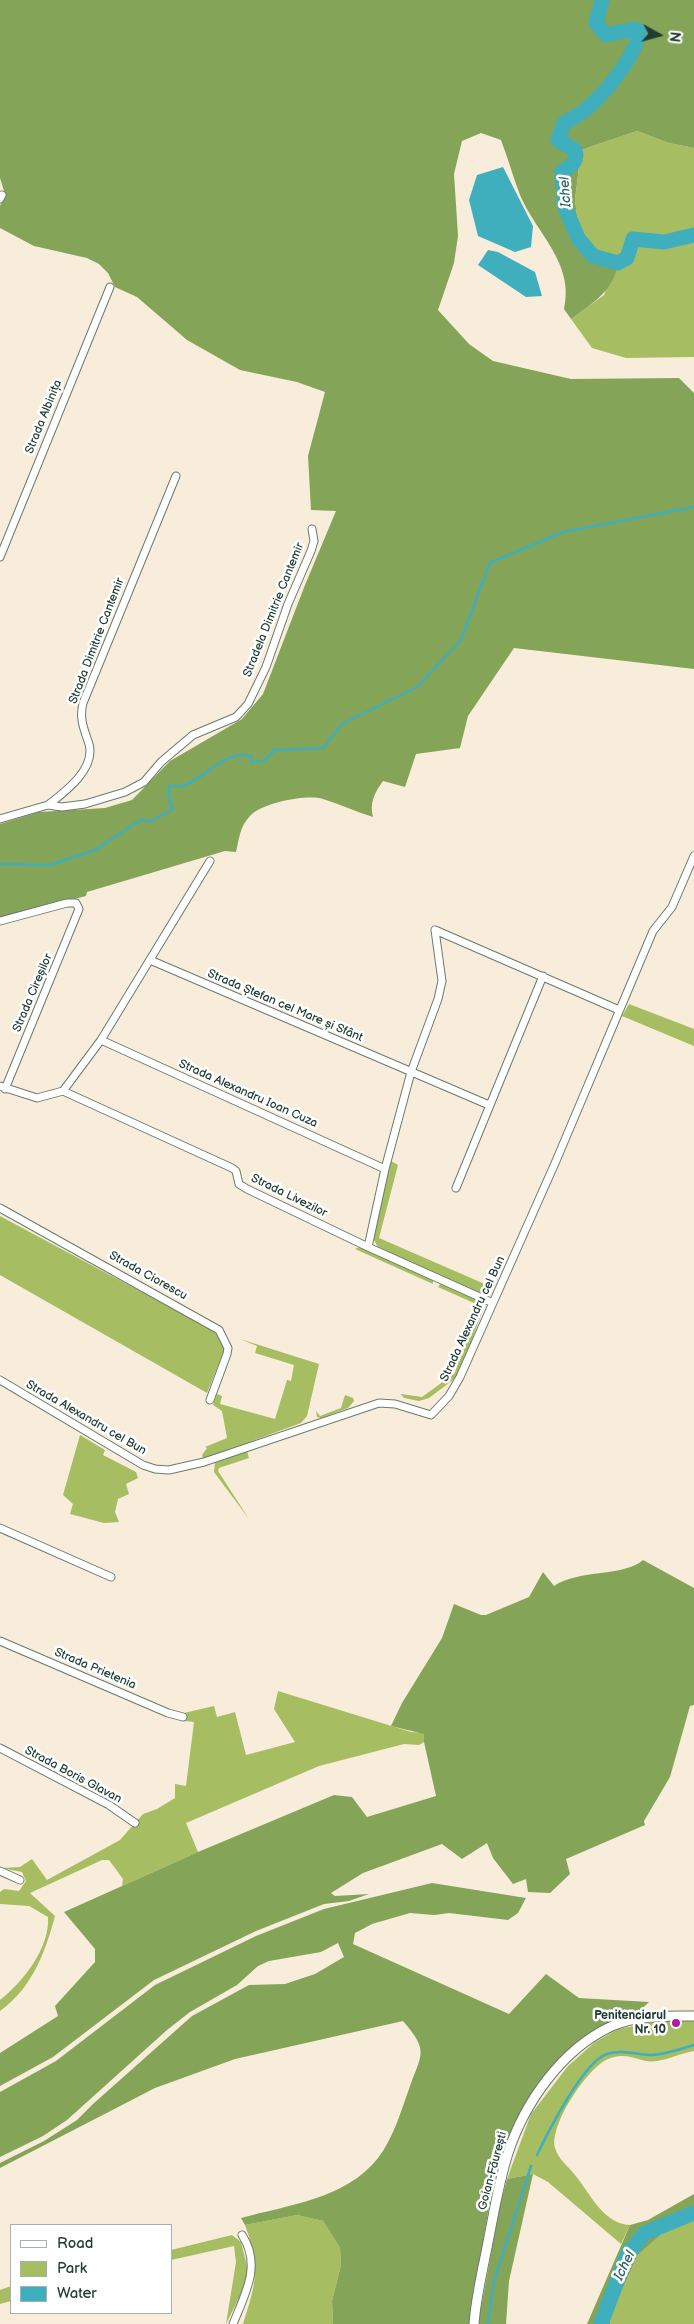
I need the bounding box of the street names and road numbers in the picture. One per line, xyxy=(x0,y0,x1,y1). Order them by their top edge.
street label: Strada Albinița xyxy=(23,378,65,456)
street label: Stradela Dimitrie Cantemir xyxy=(240,541,308,679)
street label: Strada Dimitrie Cantemir xyxy=(66,576,128,706)
street label: Strada Cireșilor xyxy=(10,952,56,1034)
street label: Strada Ștefan cel Mare și Sfânt xyxy=(205,967,365,1045)
street label: Strada Alexandru Ioan Cuza xyxy=(176,1057,320,1131)
street label: Strada Livezilor xyxy=(249,1171,329,1221)
street label: Strada Ciorescu xyxy=(106,1249,190,1303)
street label: Strada Alexandru cel Bun xyxy=(438,1254,508,1384)
street label: Strada Alexandru cel Bun xyxy=(23,1378,149,1458)
street label: Strada Prietenia xyxy=(52,1645,138,1693)
street label: Strada Boris Glavan xyxy=(22,1743,124,1807)
street label: Goian-Făurești xyxy=(476,2130,510,2212)

